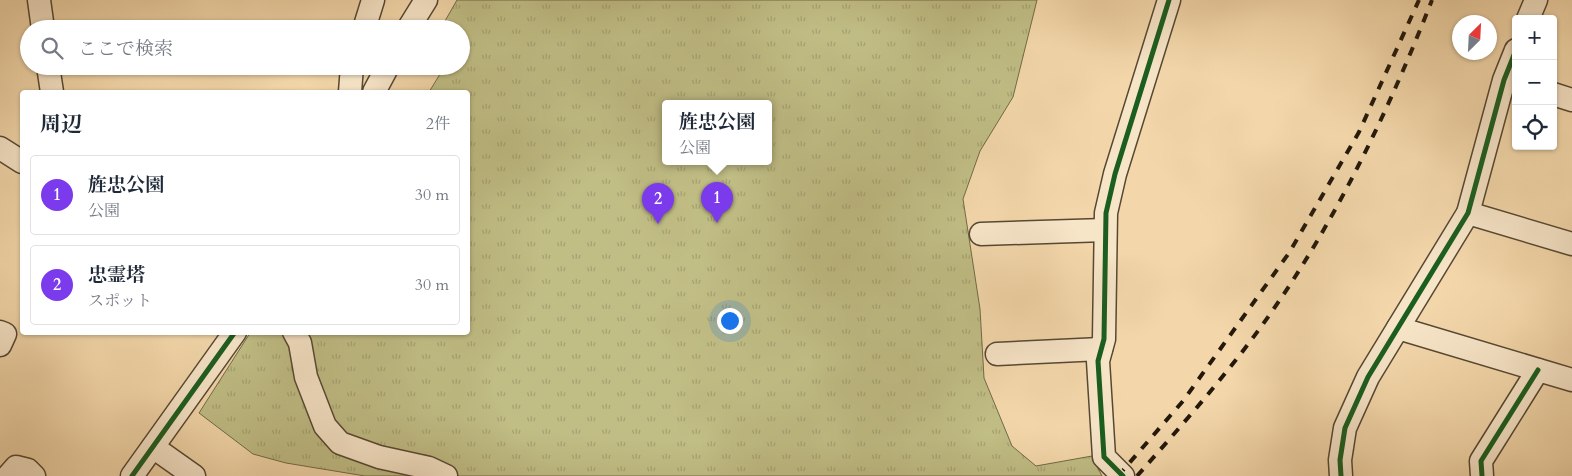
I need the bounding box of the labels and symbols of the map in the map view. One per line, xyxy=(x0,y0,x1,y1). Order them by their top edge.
north arrow xyxy=(1452,15,1497,60)
pin: 1 xyxy=(701,182,733,223)
pin: 2 xyxy=(642,183,674,224)
your location xyxy=(717,308,743,334)

